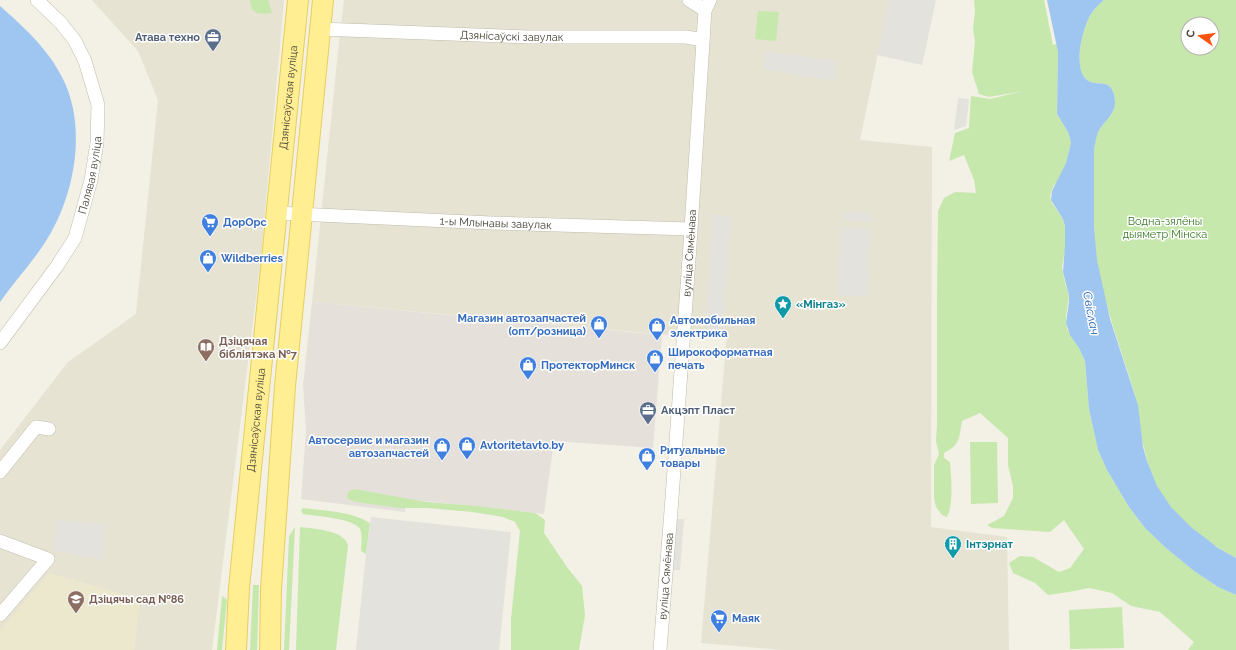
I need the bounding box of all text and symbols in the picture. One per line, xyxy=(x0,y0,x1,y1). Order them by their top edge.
north arrow xyxy=(1180,16,1220,56)
office icon: Атава техно xyxy=(203,27,223,52)
street label: Дзянісаўскі завулак xyxy=(460,28,564,44)
text: С xyxy=(1184,28,1198,39)
place label: Атава техно xyxy=(135,31,200,44)
street label: Дзянісаўская вуліца xyxy=(277,45,300,150)
street label: Палявая вуліца xyxy=(76,136,104,215)
street label: вуліца Сямёнава xyxy=(680,209,699,297)
supermarket icon: ДорОрс xyxy=(200,212,220,237)
street label: 1-ы Млынавы завулак xyxy=(439,215,552,232)
park label: Водна-зялёны дыяметр Мінска xyxy=(1123,215,1207,241)
place label: ДорОрс xyxy=(223,216,267,229)
shop icon: Wildberries xyxy=(198,248,218,273)
place label: Wildberries xyxy=(221,252,283,265)
water label: Свіслач xyxy=(1080,290,1102,336)
place icon: «Мінгаз» xyxy=(773,294,793,319)
place label: «Мінгаз» xyxy=(796,298,846,311)
place label: Магазин автозапчастей (опт/розница) xyxy=(457,312,587,338)
shop icon: Магазин автозапчастей (опт/розница) xyxy=(589,314,609,339)
place label: Автомобильная электрика xyxy=(670,314,756,340)
shop icon: Автомобильная электрика xyxy=(647,316,667,341)
place label: Дзіцячая бібліятэка №7 xyxy=(219,335,298,361)
library icon: Дзіцячая бібліятэка №7 xyxy=(196,337,216,362)
place label: Широкоформатная печать xyxy=(668,346,773,372)
shop icon: Широкоформатная печать xyxy=(645,348,665,373)
shop icon: ПротекторМинск xyxy=(518,355,538,380)
place label: ПротекторМинск xyxy=(541,359,636,372)
street label: Дзянісаўская вуліца xyxy=(245,367,268,473)
office icon: Акцэпт Пласт xyxy=(638,400,658,425)
place label: Акцэпт Пласт xyxy=(661,404,735,417)
place label: Автосервис и магазин автозапчастей xyxy=(308,434,429,460)
shop icon: Avtoritetavto.by xyxy=(457,435,477,460)
shop icon: Автосервис и магазин автозапчастей xyxy=(432,436,452,461)
place label: Avtoritetavto.by xyxy=(480,439,564,452)
place label: Ритуальные товары xyxy=(660,444,726,470)
shop icon: Ритуальные товары xyxy=(637,446,657,471)
street label: вуліца Сямёнава xyxy=(656,532,676,620)
building icon: Інтэрнат xyxy=(943,534,963,559)
place label: Інтэрнат xyxy=(966,538,1013,551)
school or university icon: Дзіцячы сад №86 xyxy=(66,589,86,614)
place label: Дзіцячы сад №86 xyxy=(89,593,184,606)
supermarket icon: Маяк xyxy=(709,608,729,633)
place label: Маяк xyxy=(732,612,761,625)

